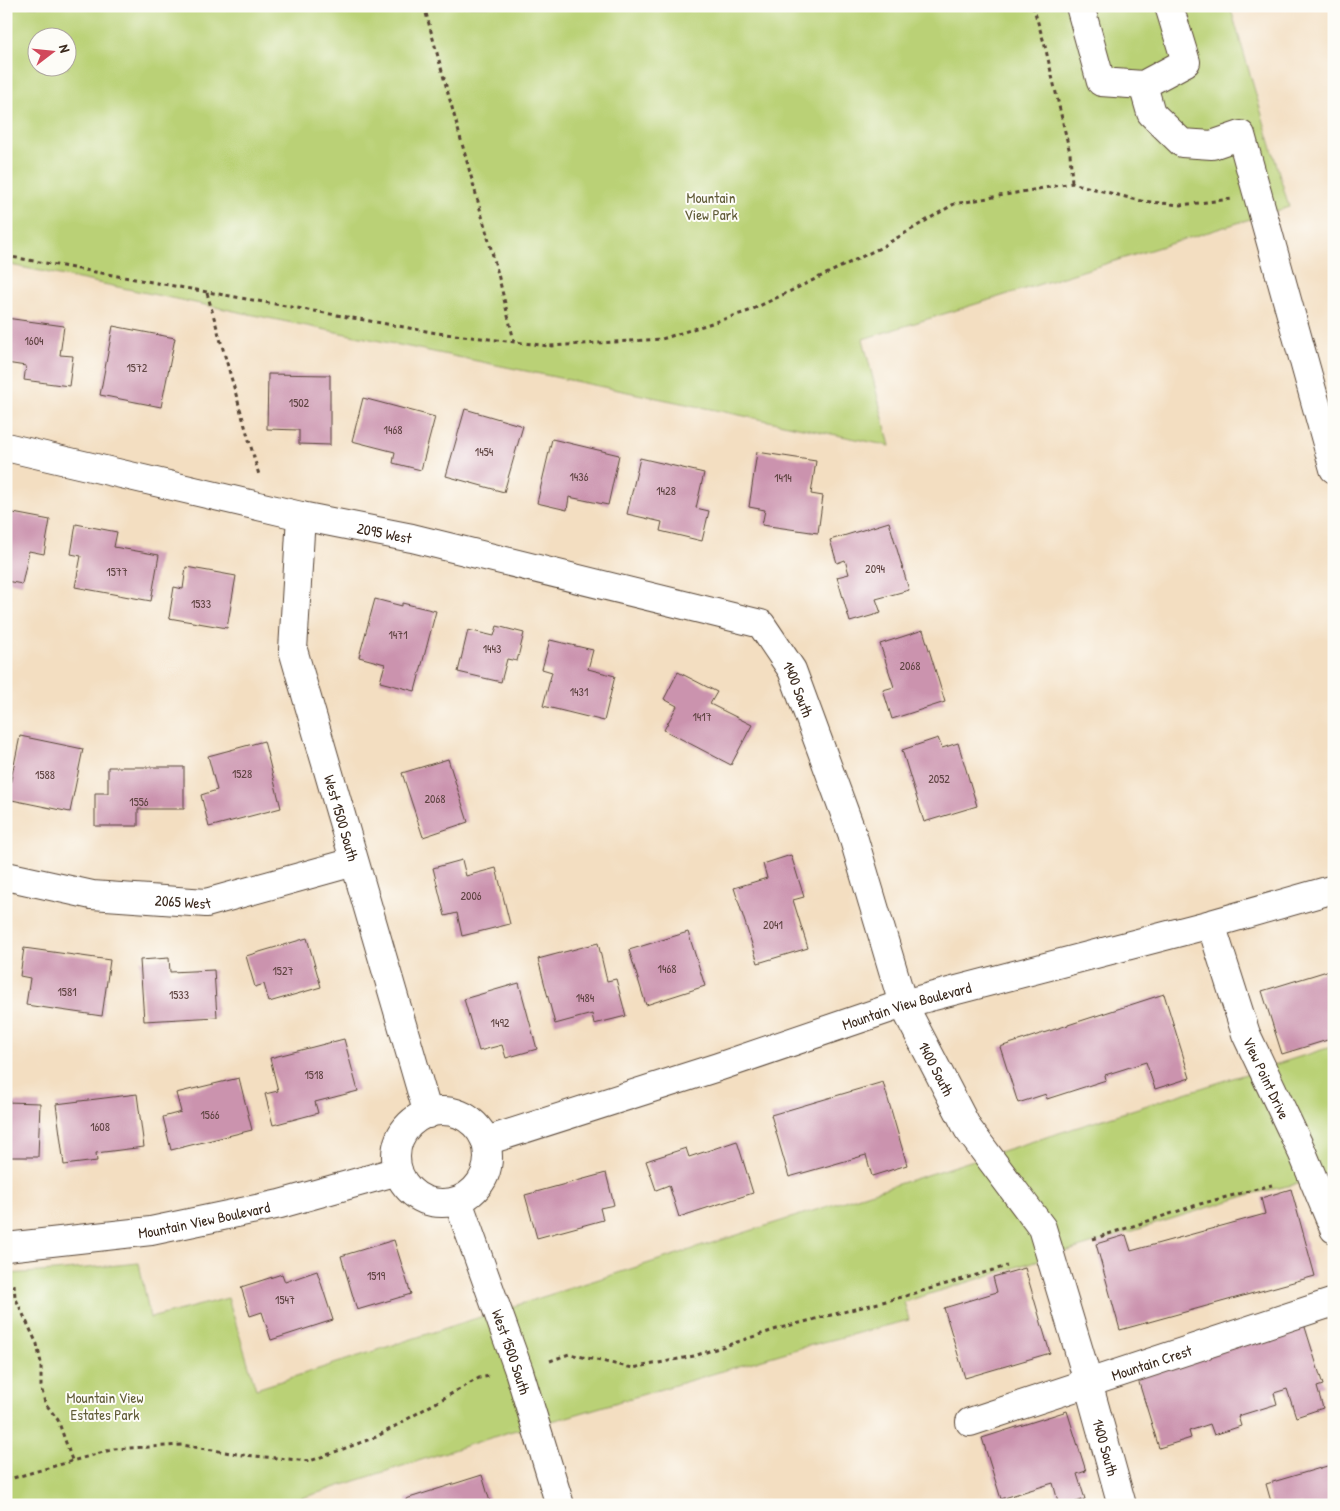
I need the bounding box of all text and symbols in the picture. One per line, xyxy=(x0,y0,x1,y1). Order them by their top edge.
north arrow xyxy=(28,28,78,78)
text: N xyxy=(55,42,75,55)
park label: Mountain View Park xyxy=(684,187,738,225)
house number: 1604 xyxy=(24,332,44,349)
house number: 1572 xyxy=(127,359,148,376)
house number: 1502 xyxy=(289,394,310,411)
house number: 1468 xyxy=(384,421,402,438)
house number: 1454 xyxy=(475,443,494,460)
house number: 1436 xyxy=(569,468,589,485)
house number: 1414 xyxy=(774,469,792,486)
house number: 1428 xyxy=(656,482,676,499)
street label: 2095 West xyxy=(355,517,414,548)
house number: 2094 xyxy=(865,560,885,577)
house number: 1577 xyxy=(106,563,128,580)
house number: 1533 xyxy=(191,595,211,612)
house number: 1471 xyxy=(388,626,408,643)
house number: 1443 xyxy=(483,640,501,657)
street label: 1400 South xyxy=(778,656,819,720)
house number: 2068 xyxy=(900,657,920,674)
house number: 1431 xyxy=(570,683,588,700)
house number: 1417 xyxy=(692,708,712,725)
house number: 1528 xyxy=(232,765,252,782)
house number: 1588 xyxy=(35,766,55,783)
house number: 2052 xyxy=(928,770,950,787)
street label: West 1500 South xyxy=(319,772,364,863)
house number: 2068 xyxy=(425,790,445,807)
house number: 1556 xyxy=(129,793,149,810)
house number: 2006 xyxy=(460,887,482,904)
street label: 2065 West xyxy=(154,889,214,913)
house number: 2041 xyxy=(763,916,783,933)
house number: 1468 xyxy=(658,960,676,977)
house number: 1527 xyxy=(273,962,294,979)
street label: Mountain View Boulevard xyxy=(839,976,974,1035)
house number: 1581 xyxy=(58,983,76,1000)
house number: 1533 xyxy=(169,986,189,1003)
house number: 1484 xyxy=(576,989,595,1006)
house number: 1492 xyxy=(491,1014,510,1031)
street label: View Point Drive xyxy=(1238,1033,1295,1122)
street label: 1400 South xyxy=(914,1038,959,1099)
house number: 1518 xyxy=(305,1066,323,1083)
house number: 1566 xyxy=(200,1106,220,1123)
house number: 1608 xyxy=(90,1118,110,1135)
street label: Mountain View Boulevard xyxy=(137,1196,272,1243)
house number: 1519 xyxy=(367,1267,386,1284)
house number: 1547 xyxy=(275,1291,295,1308)
street label: West 1500 South xyxy=(487,1306,536,1397)
street label: Mountain Crest xyxy=(1109,1339,1195,1385)
park label: Mountain View Estates Park xyxy=(66,1387,144,1425)
street label: 1400 South xyxy=(1088,1416,1124,1478)

